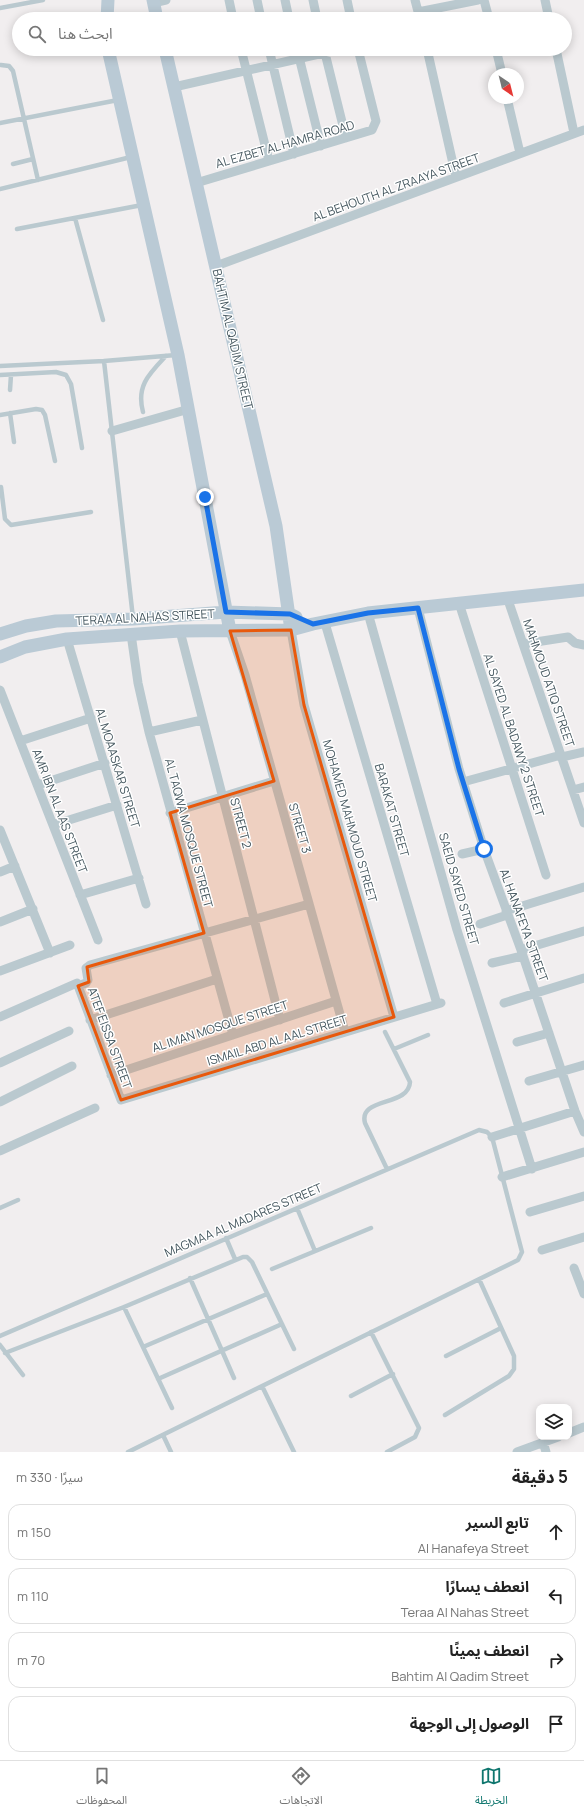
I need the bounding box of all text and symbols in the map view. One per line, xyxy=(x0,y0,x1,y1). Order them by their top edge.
search box xyxy=(12,12,572,56)
icon: search xyxy=(26,23,48,45)
text: ابحث هنا xyxy=(58,23,113,44)
north arrow xyxy=(488,68,524,104)
street label: AL EZBET AL HAMRA ROAD xyxy=(214,116,356,172)
street label: AL BEHOUTH AL ZRAAYA STREET xyxy=(310,148,483,225)
street label: BAHTIM AL QADIM STREET xyxy=(209,267,258,412)
route end xyxy=(196,488,214,506)
street label: TERAA AL NAHAS STREET xyxy=(75,605,216,629)
street label: MAHMOUD ATIQ STREET xyxy=(519,617,579,750)
street label: AL SAYED AL BADAWY 2 STREET xyxy=(480,651,549,820)
street label: AL MOAASKAR STREET xyxy=(92,706,145,831)
street label: MOHAMED MAHMOUD STREET xyxy=(319,738,382,905)
street label: AMR IBN AL AAS STREET xyxy=(28,746,92,876)
street label: AL TAQWA MOSQUE STREET xyxy=(161,756,217,910)
street label: BARAKAT STREET xyxy=(371,761,414,859)
street label: STREET 2 xyxy=(226,796,256,850)
street label: STREET 3 xyxy=(285,801,315,855)
street label: SAEID SAYED STREET xyxy=(435,831,483,948)
route start xyxy=(475,840,493,858)
street label: AL HANAFEYA STREET xyxy=(496,866,553,985)
street label: ATEF EISSA STREET xyxy=(84,985,137,1092)
street label: AL IMAN MOSQUE STREET xyxy=(150,996,291,1056)
street label: ISMAIL ABD AL AAL STREET xyxy=(205,1010,350,1069)
street label: MAGMAA AL MADARES STREET xyxy=(162,1179,325,1261)
map controls xyxy=(536,1404,572,1440)
button: layers xyxy=(536,1404,572,1440)
text: 5 دقيقة xyxy=(512,1465,568,1488)
text: سيرًا · 330 m xyxy=(16,1468,83,1486)
text: تابع السير xyxy=(466,1512,529,1533)
icon: ahead xyxy=(545,1521,567,1543)
text: 150 m xyxy=(17,1523,51,1541)
text: Al Hanafeya Street xyxy=(418,1539,529,1557)
text: انعطف يسارًا xyxy=(445,1576,529,1597)
icon: left xyxy=(545,1585,567,1607)
text: 110 m xyxy=(17,1587,49,1605)
text: Teraa Al Nahas Street xyxy=(401,1603,529,1621)
text: انعطف يمينًا xyxy=(449,1640,529,1661)
icon: right xyxy=(545,1649,567,1671)
text: 70 m xyxy=(17,1651,45,1669)
text: Bahtim Al Qadim Street xyxy=(391,1667,529,1685)
text: الوصول إلى الوجهة xyxy=(410,1713,529,1734)
icon: arrive xyxy=(545,1713,567,1735)
tab: المحفوظات xyxy=(76,1765,127,1812)
tab: الاتجاهات xyxy=(280,1765,323,1812)
tab: الخريطة xyxy=(475,1765,508,1812)

